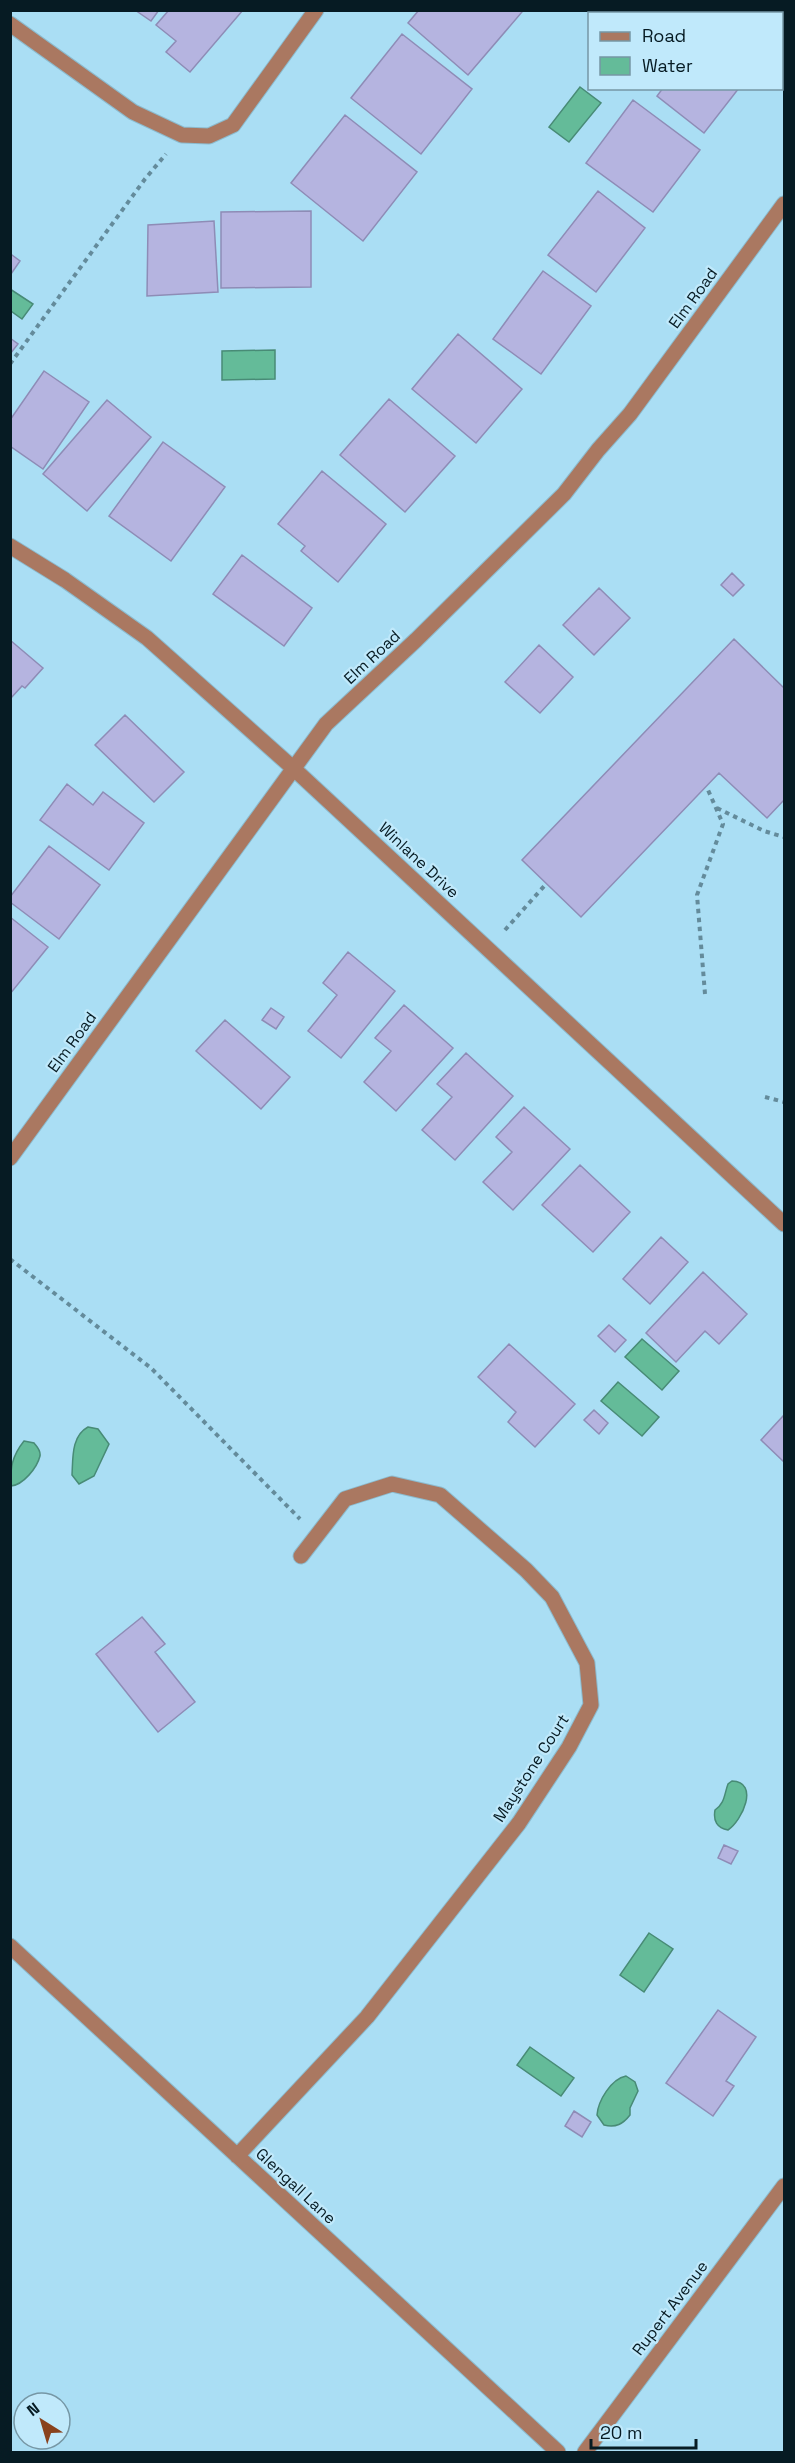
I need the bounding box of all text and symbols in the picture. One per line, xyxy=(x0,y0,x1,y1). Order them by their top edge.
legend xyxy=(588,12,783,90)
text: Road xyxy=(642,24,686,47)
text: Water xyxy=(642,54,693,77)
street label: Elm Road xyxy=(664,263,722,333)
street label: Elm Road xyxy=(339,625,405,689)
street label: Winlane Drive xyxy=(374,817,464,903)
street label: Elm Road xyxy=(43,1007,101,1077)
street label: Maystone Court xyxy=(488,1710,574,1826)
street label: Glengall Lane xyxy=(251,2143,341,2229)
street label: Rupert Avenue xyxy=(627,2256,713,2360)
north arrow xyxy=(12,2391,72,2451)
text: N xyxy=(23,2398,44,2421)
scale bar xyxy=(591,2412,696,2450)
text: 20 m xyxy=(600,2421,643,2444)

